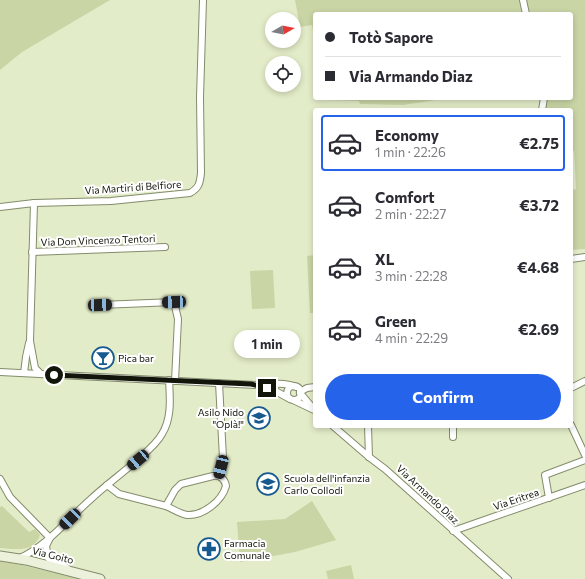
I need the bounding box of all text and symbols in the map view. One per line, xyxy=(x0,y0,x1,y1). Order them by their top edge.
north arrow xyxy=(265,12,301,48)
map controls xyxy=(265,12,301,92)
text: Totò Sapore xyxy=(349,28,433,46)
button: locate xyxy=(265,56,301,92)
text: Via Armando Diaz xyxy=(349,67,473,85)
icon: car xyxy=(327,125,363,161)
text: Economy xyxy=(375,126,439,144)
text: €2.75 xyxy=(519,134,559,152)
text: 1 min · 22:26 xyxy=(375,144,446,160)
street label: Via Martiri di Belfiore xyxy=(84,178,182,196)
icon: car xyxy=(327,187,363,223)
text: Comfort xyxy=(375,188,435,206)
text: €3.72 xyxy=(519,196,559,214)
text: 2 min · 22:27 xyxy=(375,206,446,222)
street label: Via Don Vincenzo Tentori xyxy=(40,232,156,248)
icon: car xyxy=(327,249,363,285)
text: XL xyxy=(375,250,394,268)
text: €4.68 xyxy=(517,258,559,276)
text: 3 min · 22:28 xyxy=(375,268,448,284)
car xyxy=(162,296,186,308)
car xyxy=(88,299,112,311)
icon: car xyxy=(327,311,363,347)
text: Green xyxy=(375,312,416,330)
text: €2.69 xyxy=(518,320,559,338)
callout: 1 min xyxy=(234,330,300,358)
text: 4 min · 22:29 xyxy=(375,330,448,346)
text: 1 min xyxy=(252,336,282,352)
bar icon: Pica bar xyxy=(90,345,116,371)
place label: Pica bar xyxy=(118,352,154,364)
route start xyxy=(45,366,63,384)
button: Confirm xyxy=(325,374,561,420)
route end xyxy=(258,379,276,397)
school or university icon: Asilo Nido "Oplà!" xyxy=(246,405,272,431)
place label: Asilo Nido "Oplà!" xyxy=(198,406,244,430)
car xyxy=(125,448,151,472)
car xyxy=(212,454,230,480)
street label: Via Armando Diaz xyxy=(394,462,462,526)
school or university icon: Scuola dell'infanzia Carlo Collodi xyxy=(255,471,281,497)
place label: Scuola dell'infanzia Carlo Collodi xyxy=(284,472,370,496)
street label: Via Eritrea xyxy=(492,486,540,512)
car xyxy=(57,506,83,532)
pharmacy icon: Farmacia Comunale xyxy=(196,536,222,562)
place label: Farmacia Comunale xyxy=(224,537,270,561)
street label: Via Goito xyxy=(31,544,75,566)

